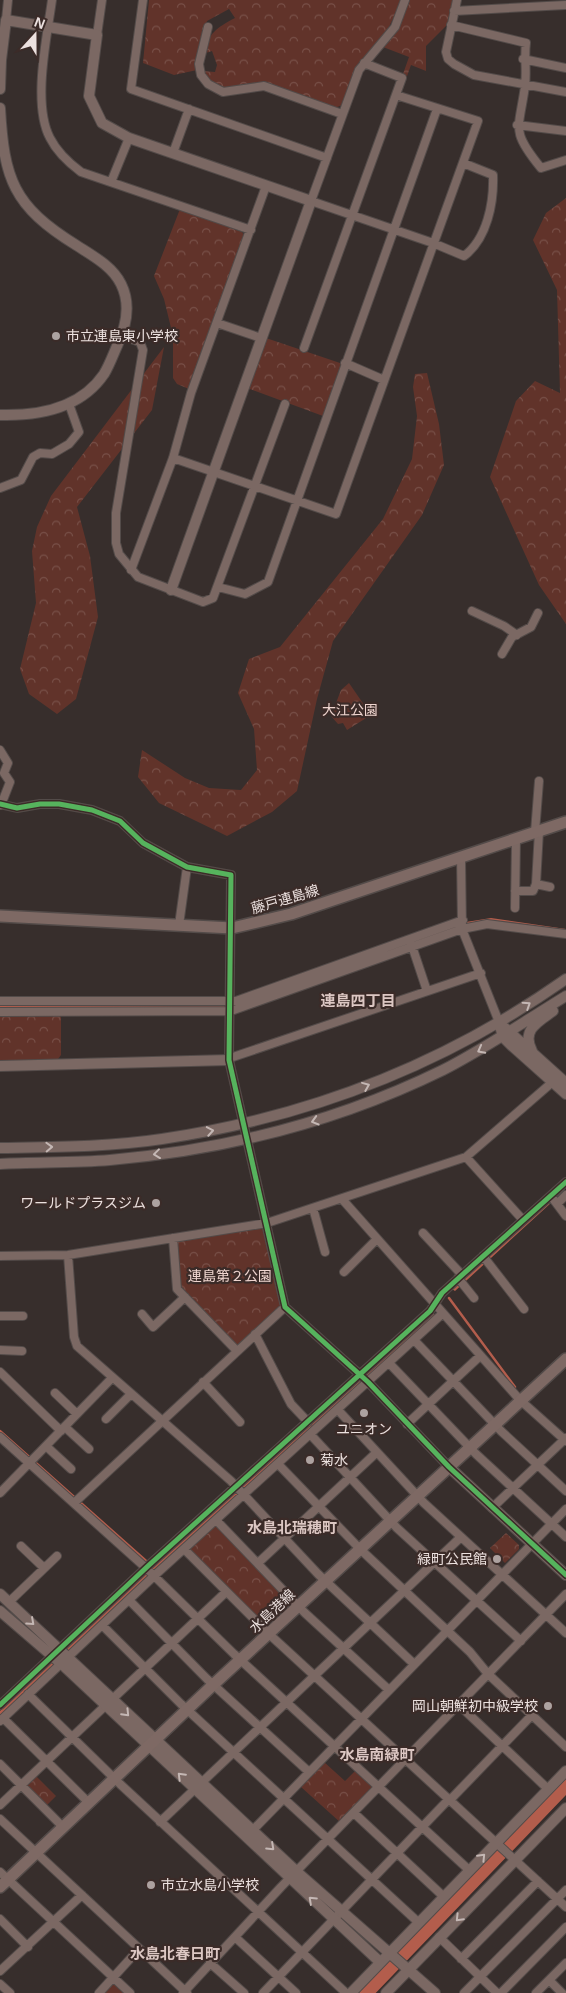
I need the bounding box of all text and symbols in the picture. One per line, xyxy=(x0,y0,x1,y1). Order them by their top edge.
north arrow xyxy=(10,10,60,60)
text: N xyxy=(32,14,47,32)
place label: 市立連島東小学校 xyxy=(66,328,178,344)
marker: 市立連島東小学校 xyxy=(50,330,62,342)
park label: 大江公園 xyxy=(322,702,378,718)
street label: 藤戸連島線 xyxy=(249,882,321,916)
district label: 連島四丁目 xyxy=(320,992,396,1009)
one-way arrow xyxy=(521,1002,530,1012)
one-way arrow xyxy=(477,1044,486,1054)
one-way arrow xyxy=(361,1082,370,1093)
one-way arrow xyxy=(312,1115,320,1125)
one-way arrow xyxy=(206,1126,215,1136)
one-way arrow xyxy=(45,1141,53,1152)
one-way arrow xyxy=(152,1148,160,1159)
place label: ワールドプラスジム xyxy=(20,1195,146,1211)
marker: ワールドプラスジム xyxy=(150,1197,162,1209)
park label: 連島第２公園 xyxy=(188,1268,272,1284)
marker: ユニオン xyxy=(358,1407,370,1419)
place label: ユニオン xyxy=(336,1421,392,1437)
place label: 菊水 xyxy=(320,1452,348,1468)
marker: 菊水 xyxy=(304,1454,316,1466)
district label: 水島北瑞穂町 xyxy=(247,1519,337,1536)
place label: 緑町公民館 xyxy=(417,1551,487,1567)
marker: 緑町公民館 xyxy=(491,1553,503,1565)
street label: 水島港線 xyxy=(246,1586,298,1636)
one-way arrow xyxy=(26,1616,35,1625)
place label: 岡山朝鮮初中級学校 xyxy=(412,1698,538,1714)
marker: 岡山朝鮮初中級学校 xyxy=(542,1700,554,1712)
one-way arrow xyxy=(120,1707,129,1716)
district label: 水島南緑町 xyxy=(339,1746,415,1763)
one-way arrow xyxy=(178,1773,187,1782)
one-way arrow xyxy=(265,1841,274,1850)
one-way arrow xyxy=(476,1853,485,1862)
place label: 市立水島小学校 xyxy=(161,1877,259,1893)
marker: 市立水島小学校 xyxy=(145,1879,157,1891)
one-way arrow xyxy=(308,1896,317,1905)
one-way arrow xyxy=(455,1912,464,1921)
district label: 水島北春日町 xyxy=(130,1945,220,1962)

